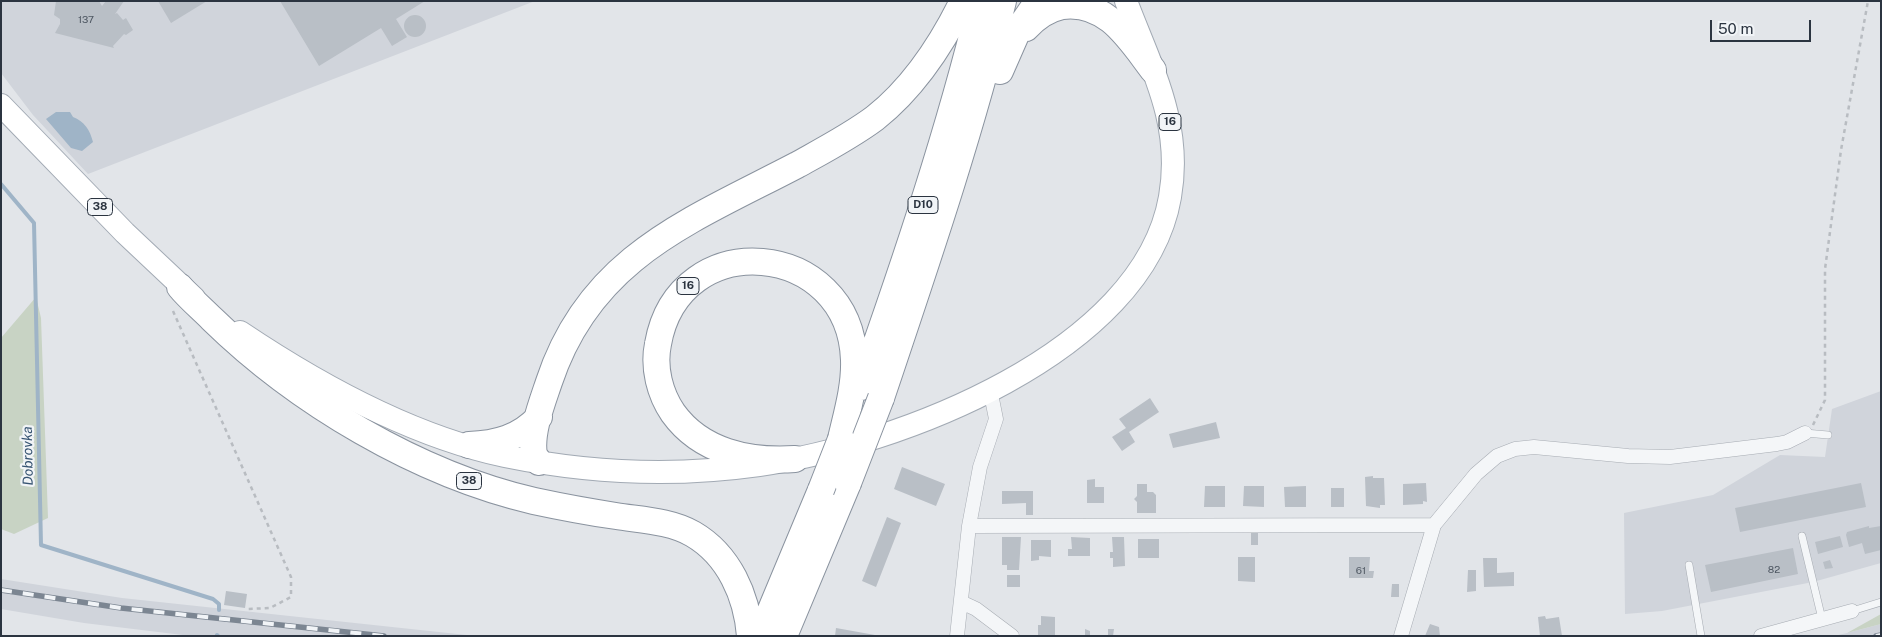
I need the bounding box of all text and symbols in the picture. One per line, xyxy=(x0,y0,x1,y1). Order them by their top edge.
scale bar xyxy=(1712,10,1813,42)
house number: 137 xyxy=(78,14,94,26)
text: 50 m xyxy=(1718,20,1753,37)
road number: 16 xyxy=(1159,114,1181,130)
road number: D10 xyxy=(908,196,938,214)
road number: 38 xyxy=(88,198,112,216)
road number: 16 xyxy=(677,278,699,294)
water label: Dobrovka xyxy=(19,426,37,486)
road number: 38 xyxy=(456,472,482,490)
house number: 82 xyxy=(1768,564,1780,576)
house number: 61 xyxy=(1356,565,1366,577)

